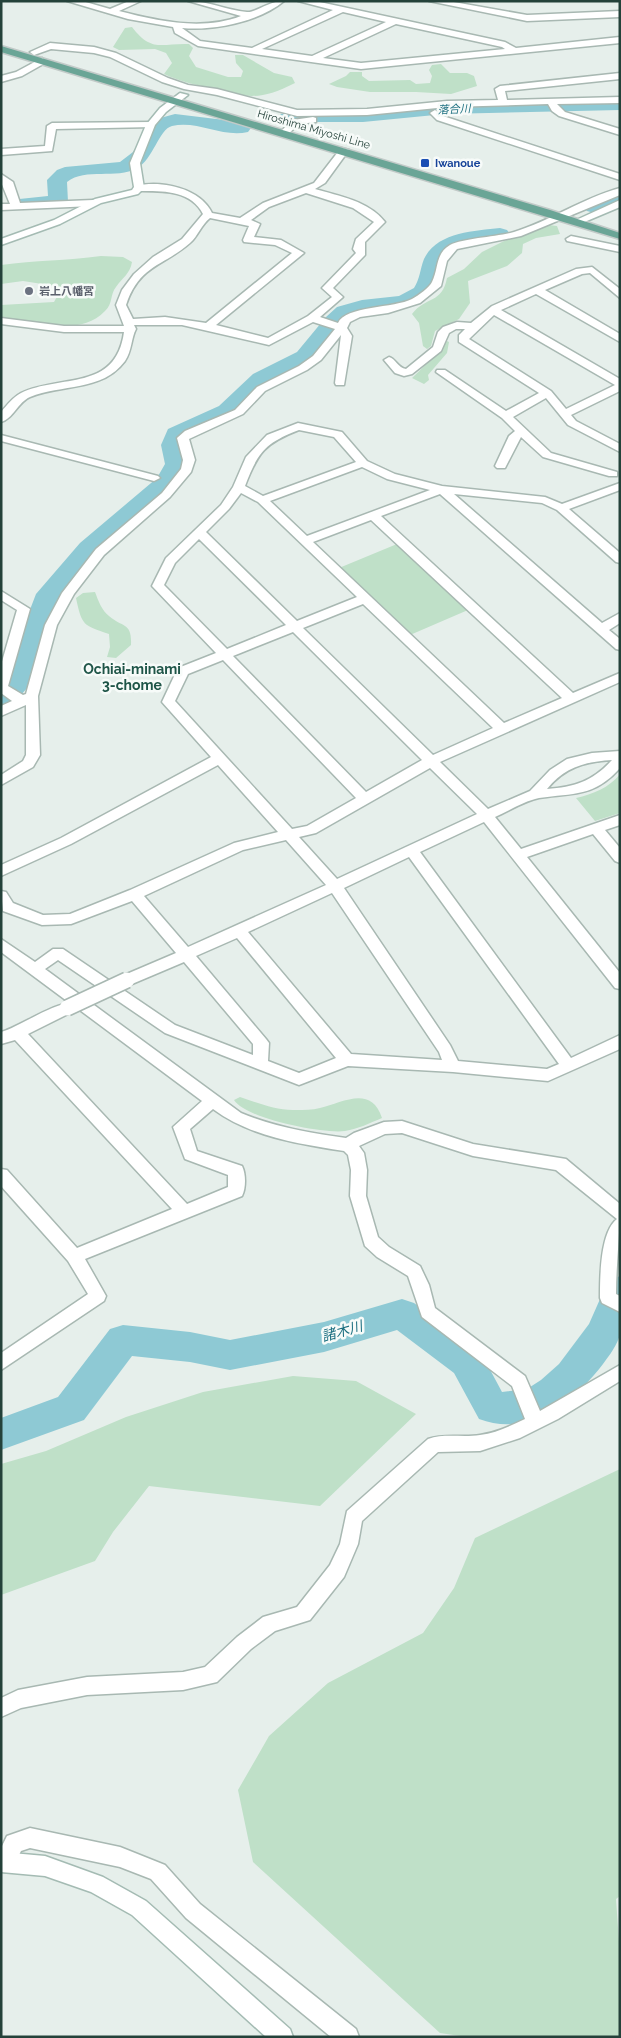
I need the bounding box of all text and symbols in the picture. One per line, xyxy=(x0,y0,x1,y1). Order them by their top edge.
water label: 落合川 xyxy=(437,102,472,117)
street label: Hiroshima Miyoshi Line xyxy=(256,107,372,152)
marker: Iwanoue xyxy=(419,157,431,169)
place label: Iwanoue xyxy=(435,157,481,170)
marker: 岩上八幡宮 xyxy=(23,285,35,297)
place label: 岩上八幡宮 xyxy=(39,285,94,298)
district label: Ochiai-minami 3-chome xyxy=(83,661,181,693)
water label: 諸木川 xyxy=(320,1317,366,1344)

